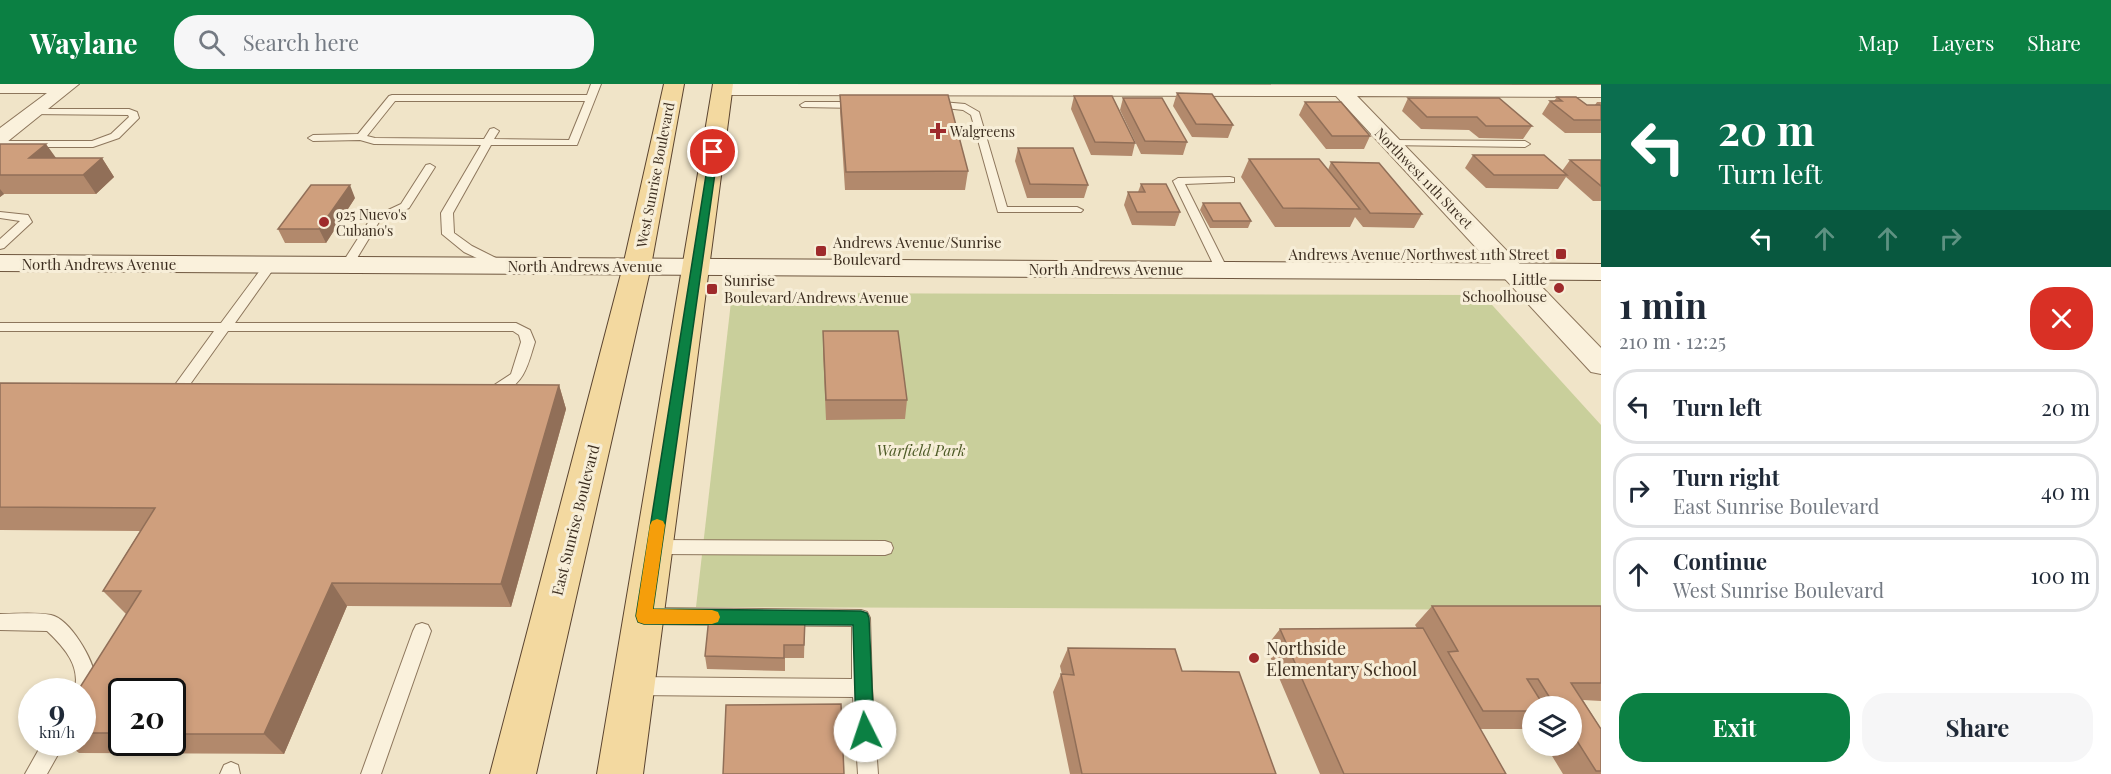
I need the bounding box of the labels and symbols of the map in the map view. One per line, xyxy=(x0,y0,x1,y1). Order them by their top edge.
street label: West Sunrise Boulevard xyxy=(631,101,678,250)
place label: Walgreens xyxy=(949,122,1015,141)
street label: Northwest 11th Street xyxy=(1371,123,1478,233)
marker: Walgreens xyxy=(931,124,945,138)
pin xyxy=(687,126,738,177)
place label: 925 Nuevo's Cubano's xyxy=(336,205,407,240)
marker: 925 Nuevo's Cubano's xyxy=(317,215,331,229)
place label: Andrews Avenue/Sunrise Boulevard xyxy=(832,232,1002,269)
marker: Andrews Avenue/Sunrise Boulevard xyxy=(814,244,828,258)
place label: Andrews Avenue/Northwest 11th Street xyxy=(1288,244,1550,264)
marker: Andrews Avenue/Northwest 11th Street xyxy=(1554,247,1568,261)
street label: North Andrews Avenue xyxy=(22,254,176,274)
street label: North Andrews Avenue xyxy=(508,256,662,276)
street label: North Andrews Avenue xyxy=(1029,259,1183,279)
place label: Little Schoolhouse xyxy=(1462,269,1547,306)
place label: Sunrise Boulevard/Andrews Avenue xyxy=(724,270,909,307)
marker: Little Schoolhouse xyxy=(1552,281,1566,295)
marker: Sunrise Boulevard/Andrews Avenue xyxy=(705,282,719,296)
park label: Warfield Park xyxy=(877,440,966,460)
street label: East Sunrise Boulevard xyxy=(547,442,603,597)
place label: Northside Elementary School xyxy=(1266,636,1417,681)
marker: Northside Elementary School xyxy=(1247,651,1261,665)
speed limit sign: 20 xyxy=(108,678,186,756)
position arrow xyxy=(833,699,897,763)

